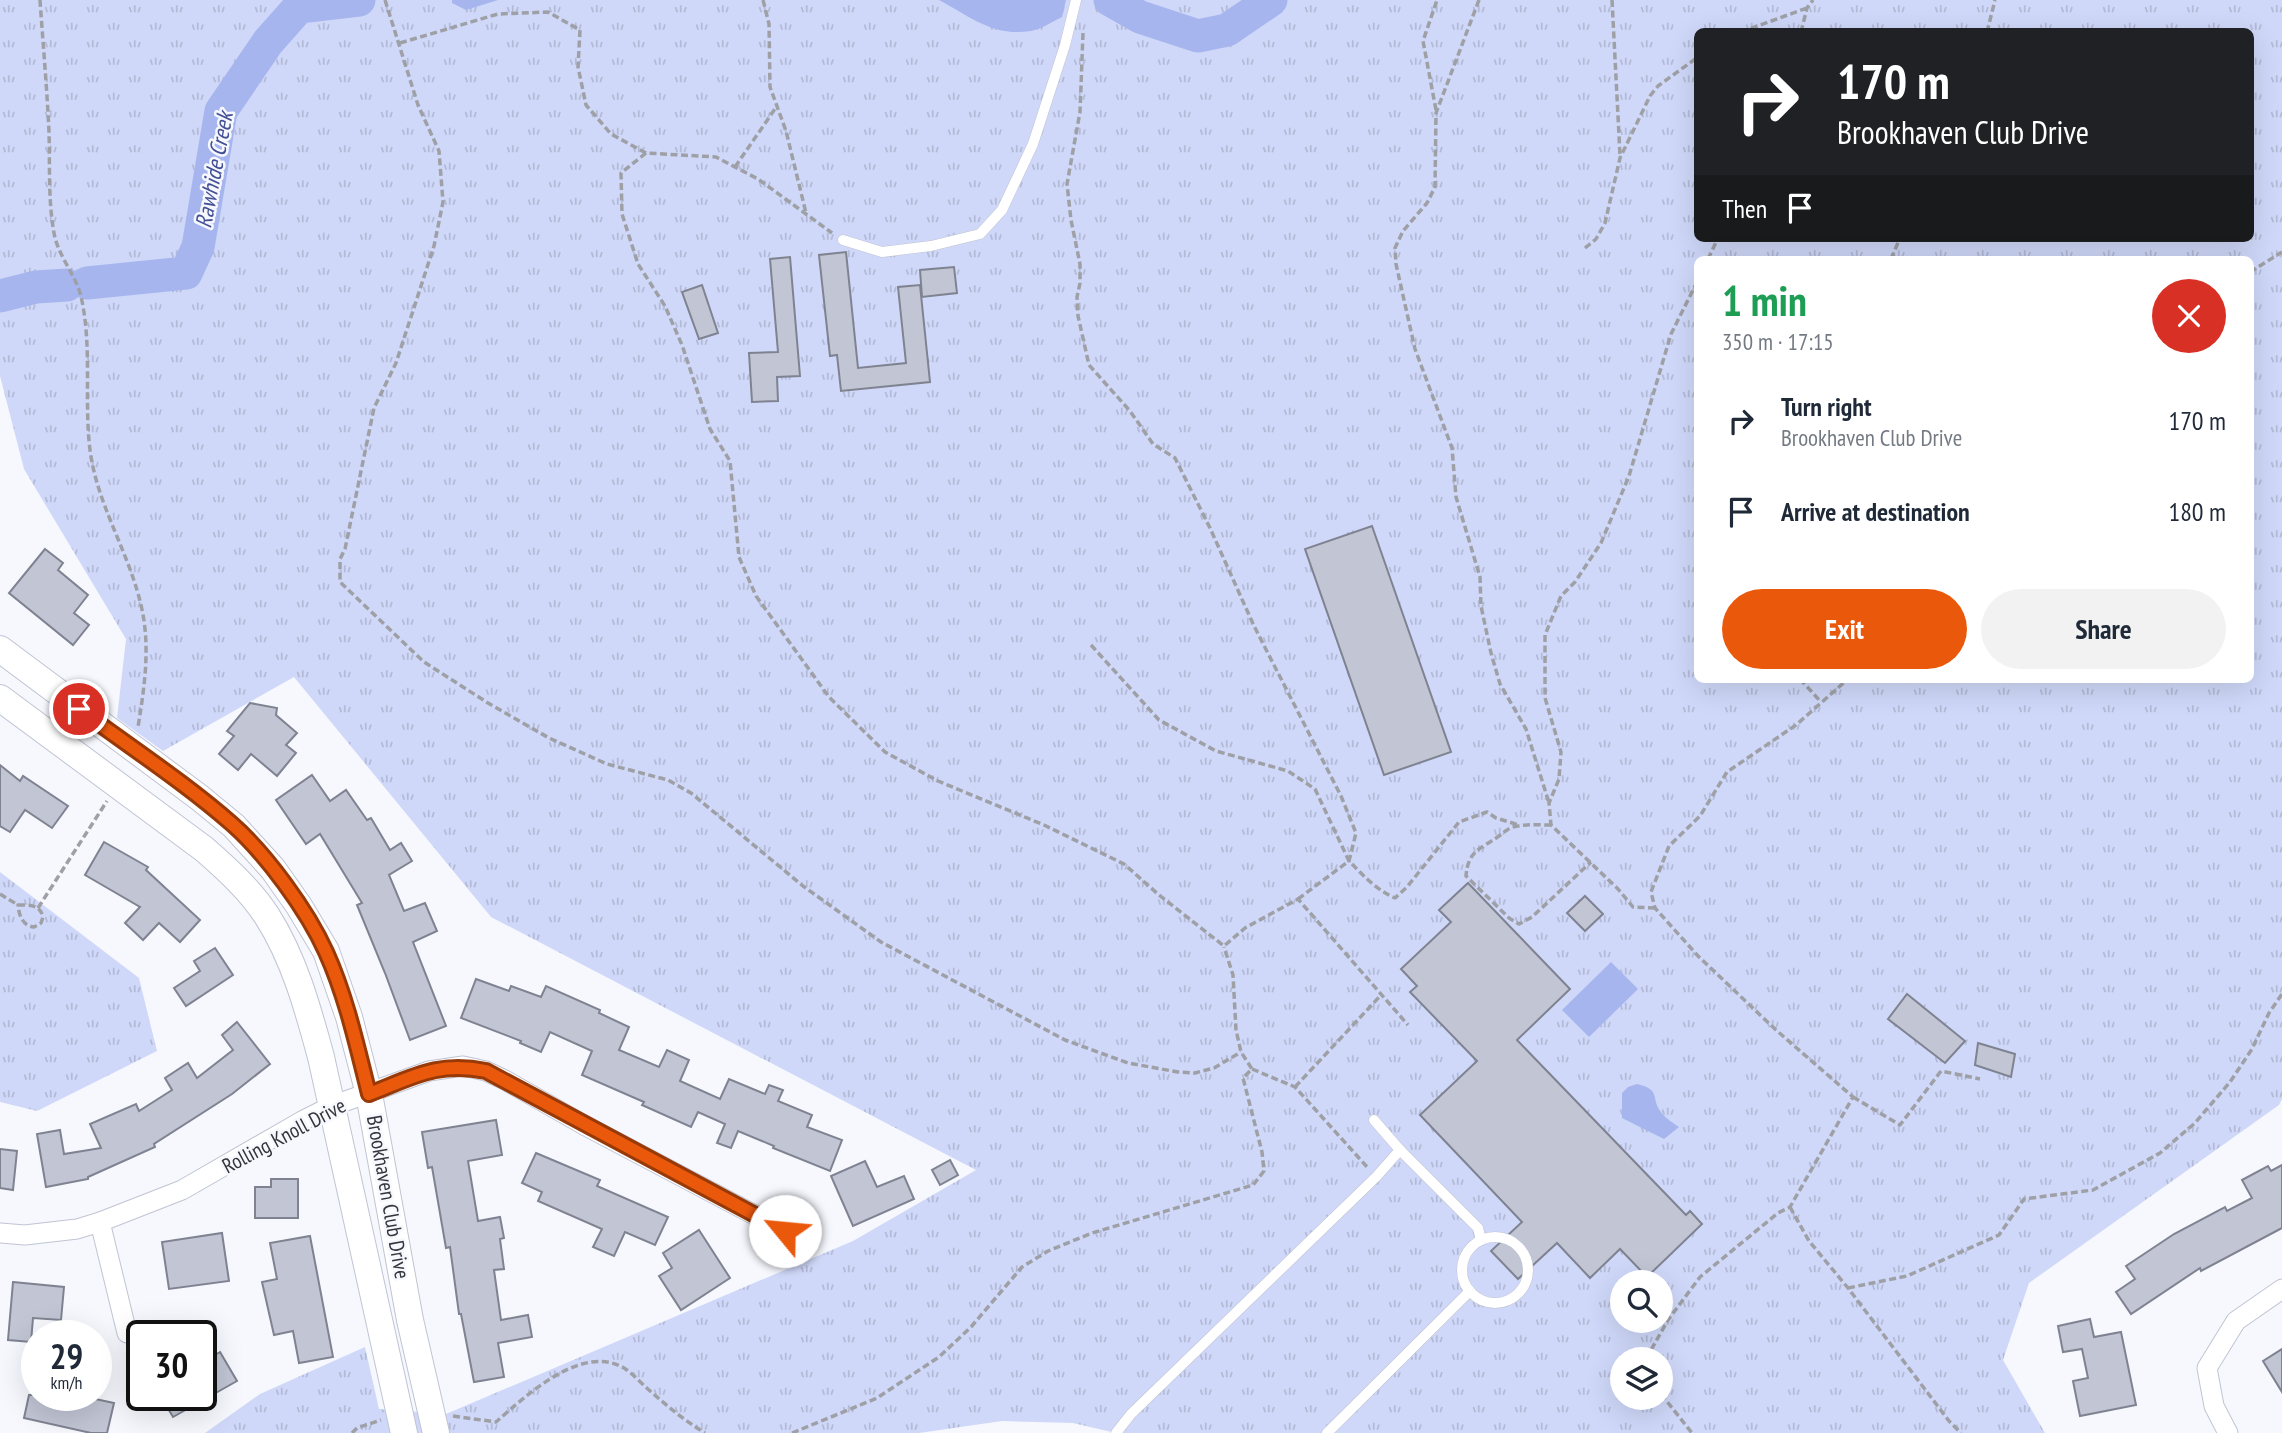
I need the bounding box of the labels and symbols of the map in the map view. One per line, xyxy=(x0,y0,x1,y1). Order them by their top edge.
water label: Rawhide Creek xyxy=(188,106,240,230)
pin xyxy=(49,679,109,739)
street label: Rolling Knoll Drive xyxy=(217,1092,350,1179)
street label: Brookhaven Club Drive xyxy=(361,1113,416,1281)
position arrow xyxy=(748,1194,822,1268)
speed limit sign: 30 xyxy=(126,1320,217,1411)

